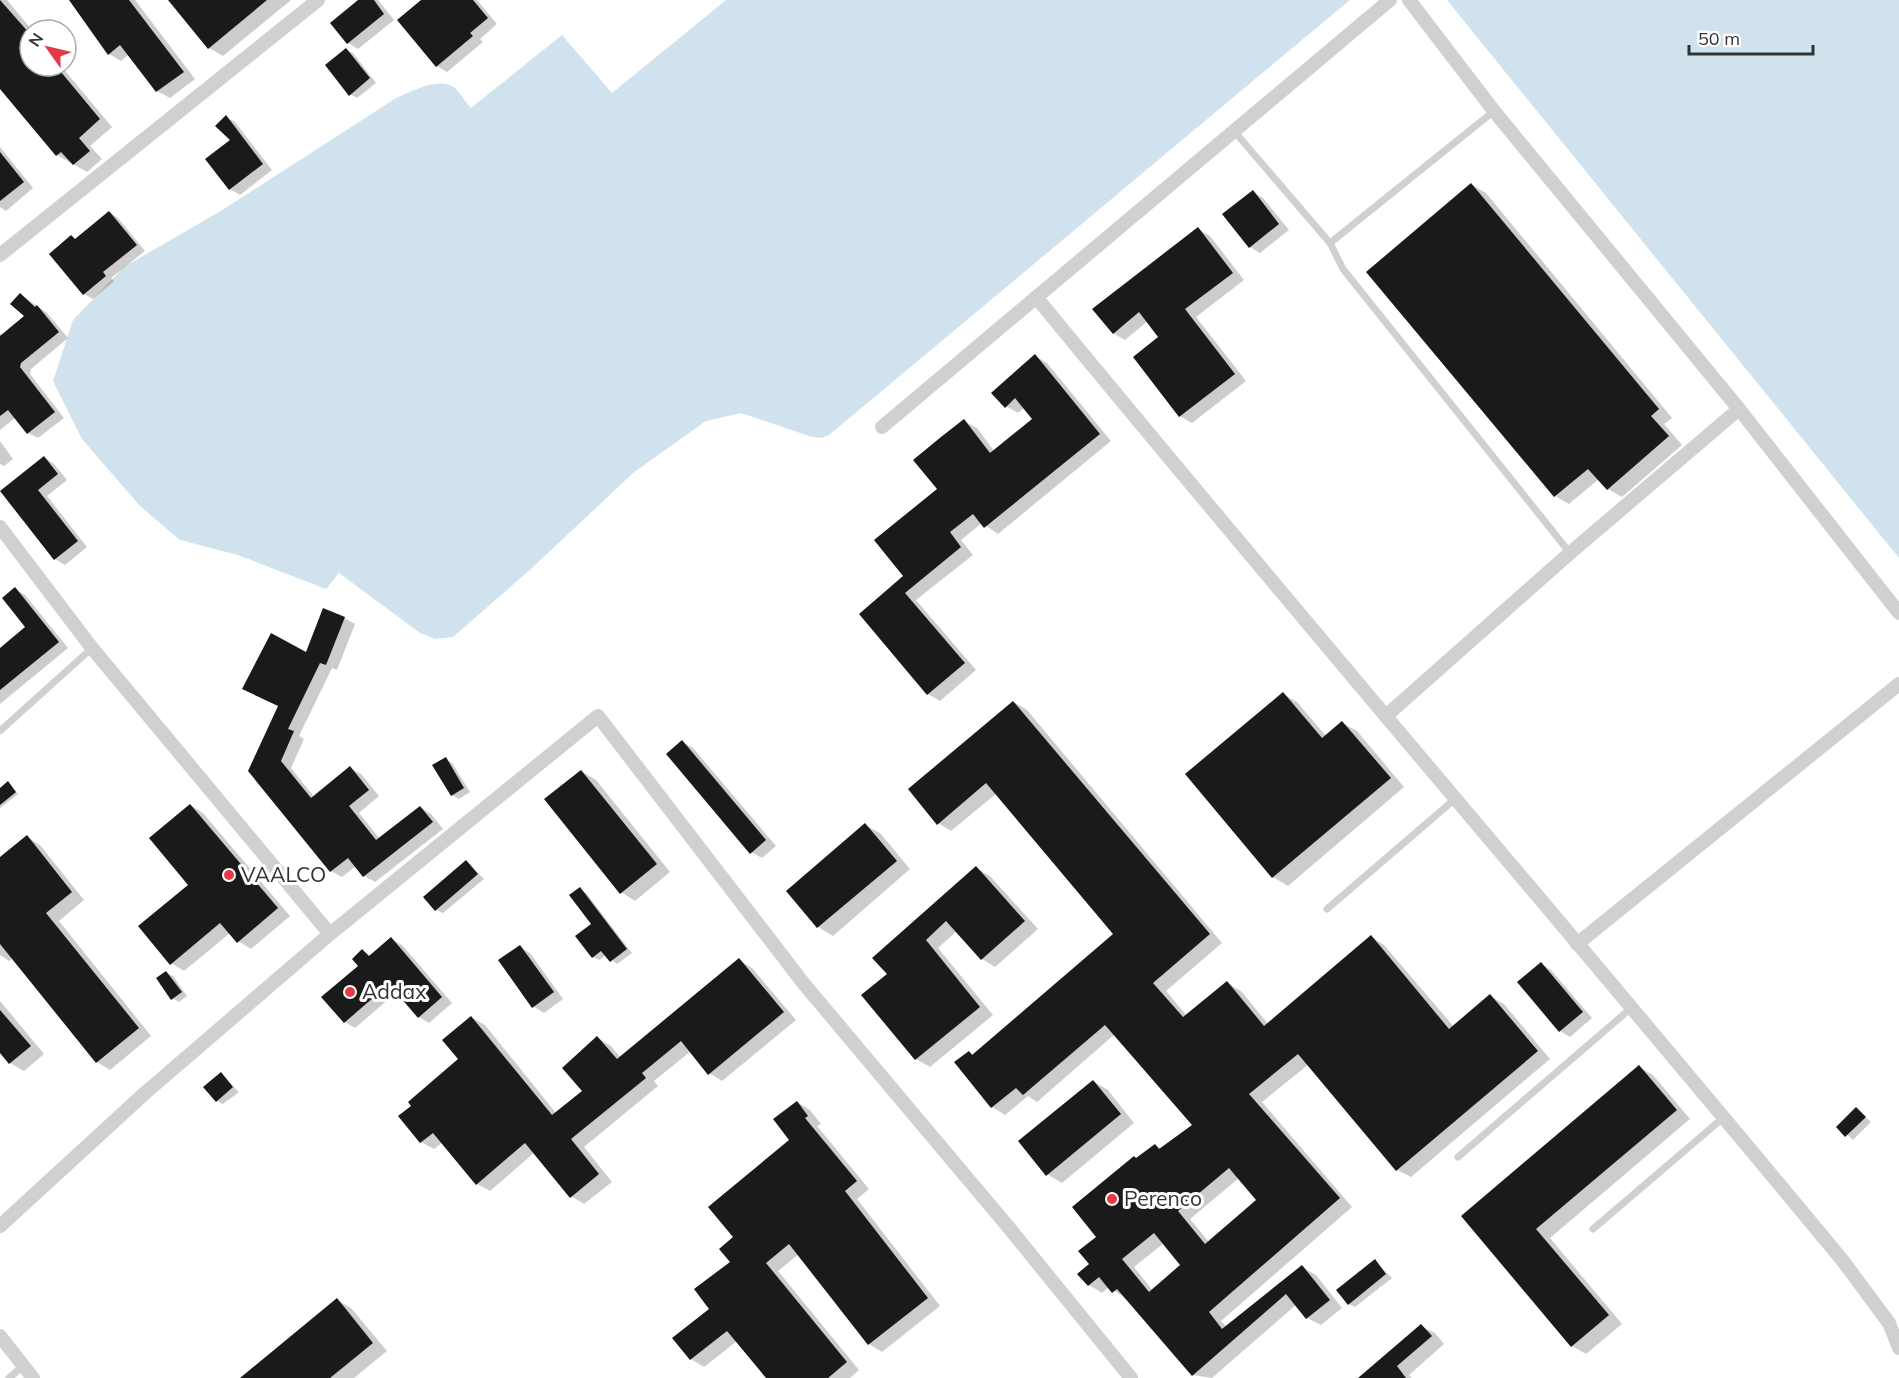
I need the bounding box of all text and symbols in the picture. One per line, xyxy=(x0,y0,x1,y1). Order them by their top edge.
north arrow xyxy=(18,18,78,78)
scale bar xyxy=(1689,18,1814,56)
text: 50 m xyxy=(1698,27,1740,50)
text: N xyxy=(24,29,47,50)
place label: VAALCO xyxy=(241,861,326,887)
marker: VAALCO xyxy=(222,868,236,882)
place label: Addax xyxy=(362,978,426,1004)
marker: Addax xyxy=(343,985,357,999)
place label: Perenco xyxy=(1124,1185,1202,1211)
marker: Perenco xyxy=(1105,1192,1119,1206)

